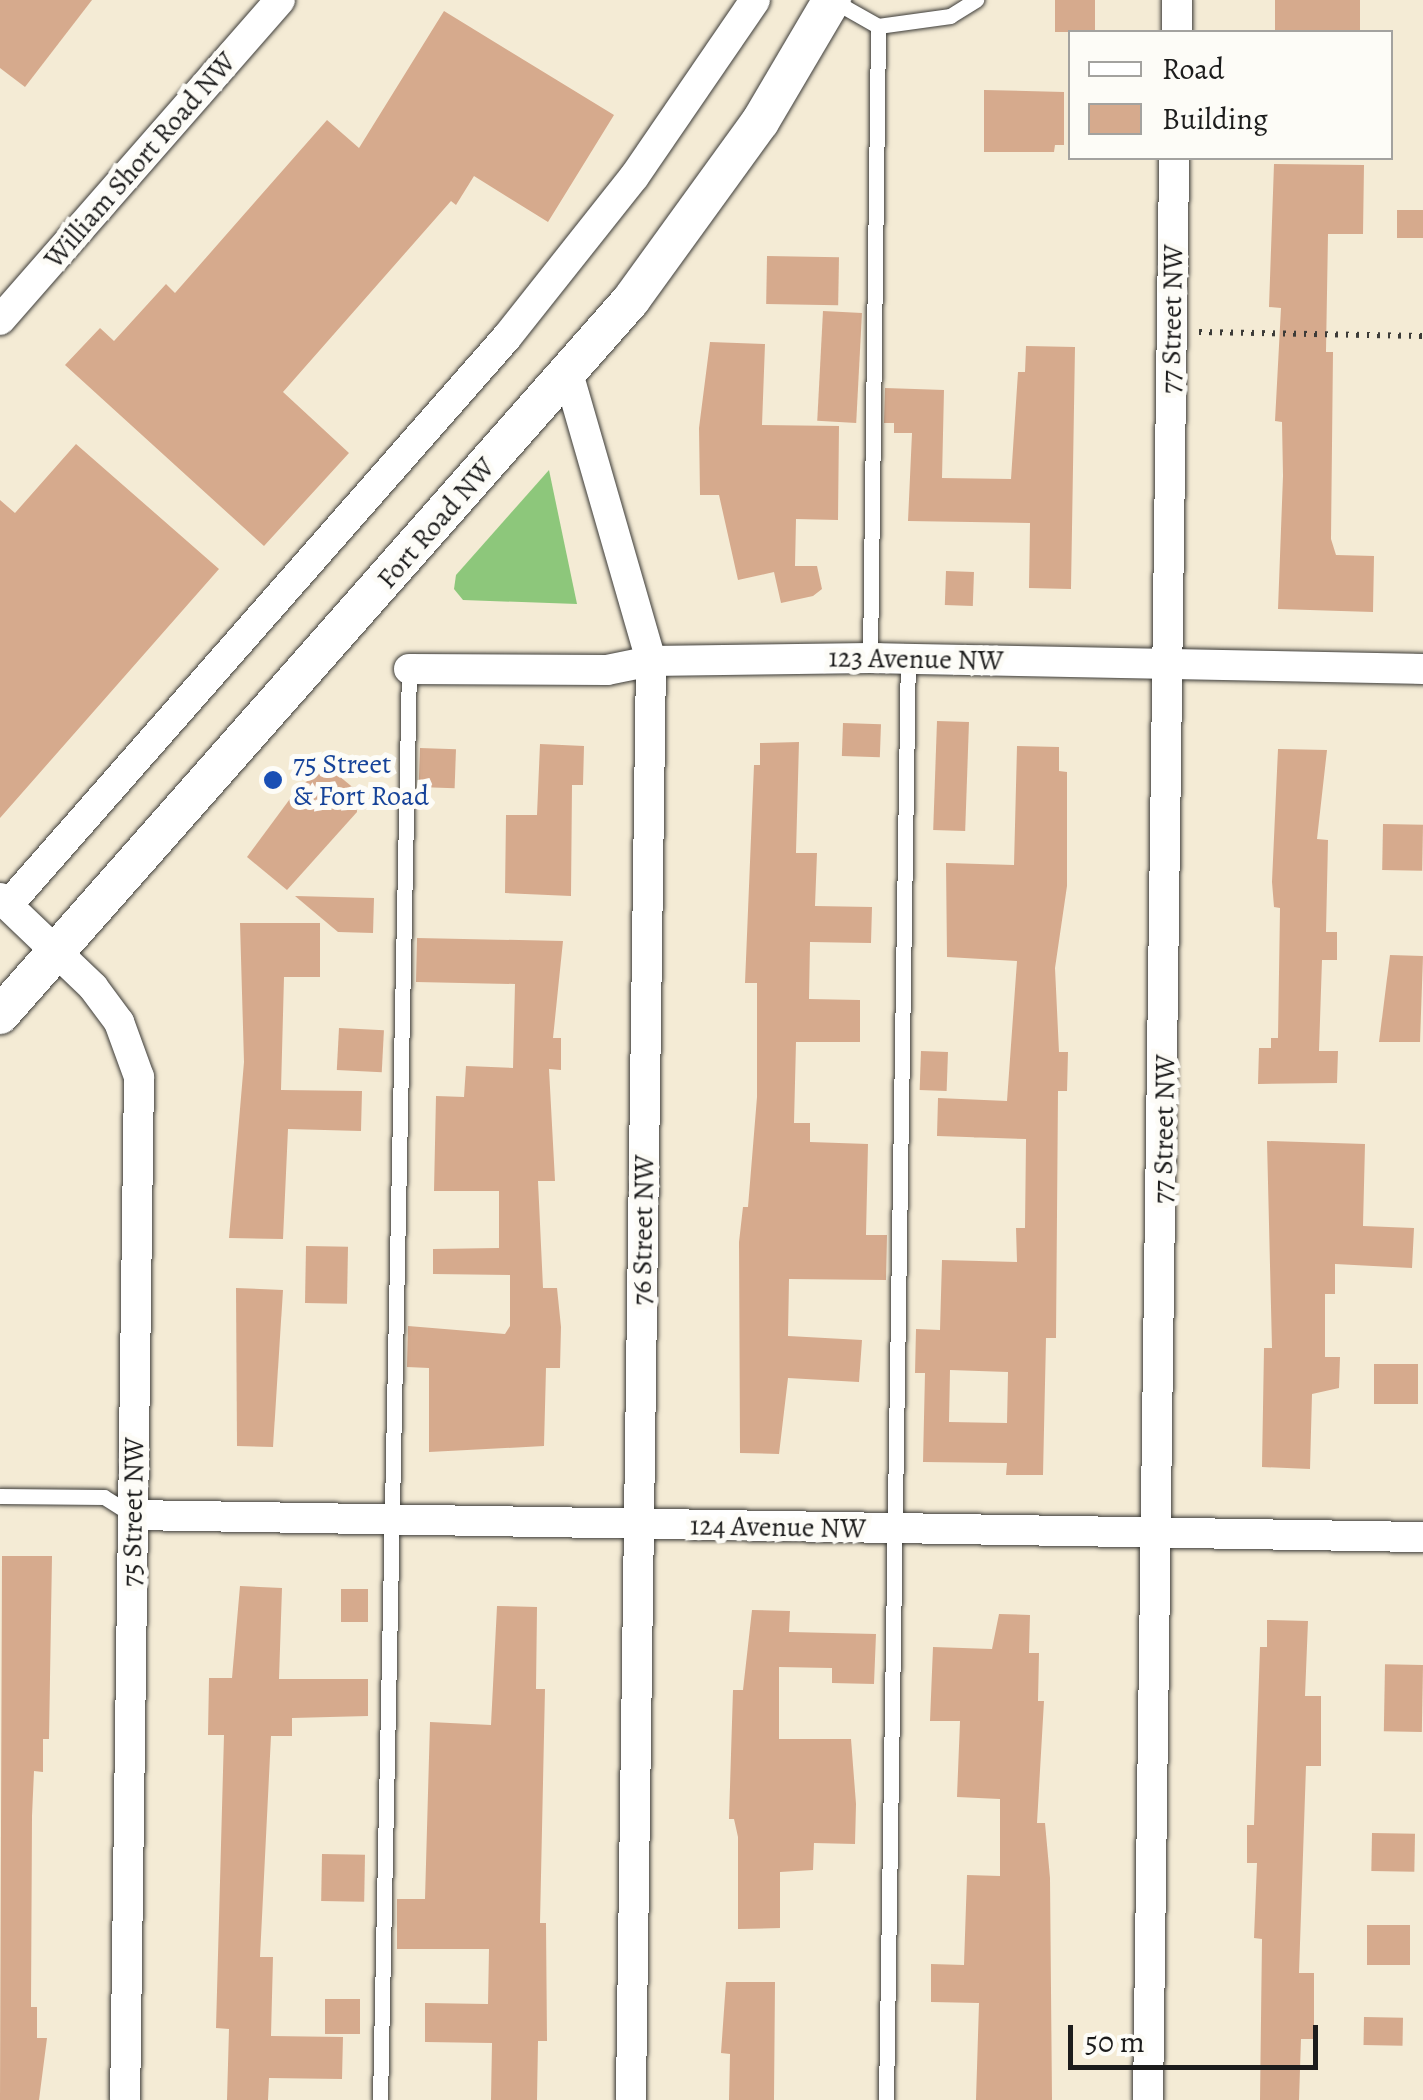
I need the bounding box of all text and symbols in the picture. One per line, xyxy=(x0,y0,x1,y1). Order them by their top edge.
legend xyxy=(1068,30,1393,160)
street label: William Short Road NW xyxy=(37,45,243,275)
text: Road xyxy=(1162,49,1224,89)
text: Building xyxy=(1162,99,1268,139)
street label: 77 Street NW xyxy=(1154,244,1190,394)
street label: Fort Road NW xyxy=(370,451,502,595)
street label: 123 Avenue NW xyxy=(828,641,1004,677)
place label: 75 Street & Fort Road xyxy=(293,747,429,813)
marker: 75 Street & Fort Road xyxy=(262,769,284,791)
street label: 77 Street NW xyxy=(1146,1054,1182,1204)
street label: 76 Street NW xyxy=(625,1154,661,1306)
street label: 75 Street NW xyxy=(115,1437,151,1587)
street label: 124 Avenue NW xyxy=(690,1509,866,1545)
scale bar xyxy=(1073,2005,1323,2067)
text: 50 m xyxy=(1085,2022,1145,2062)

